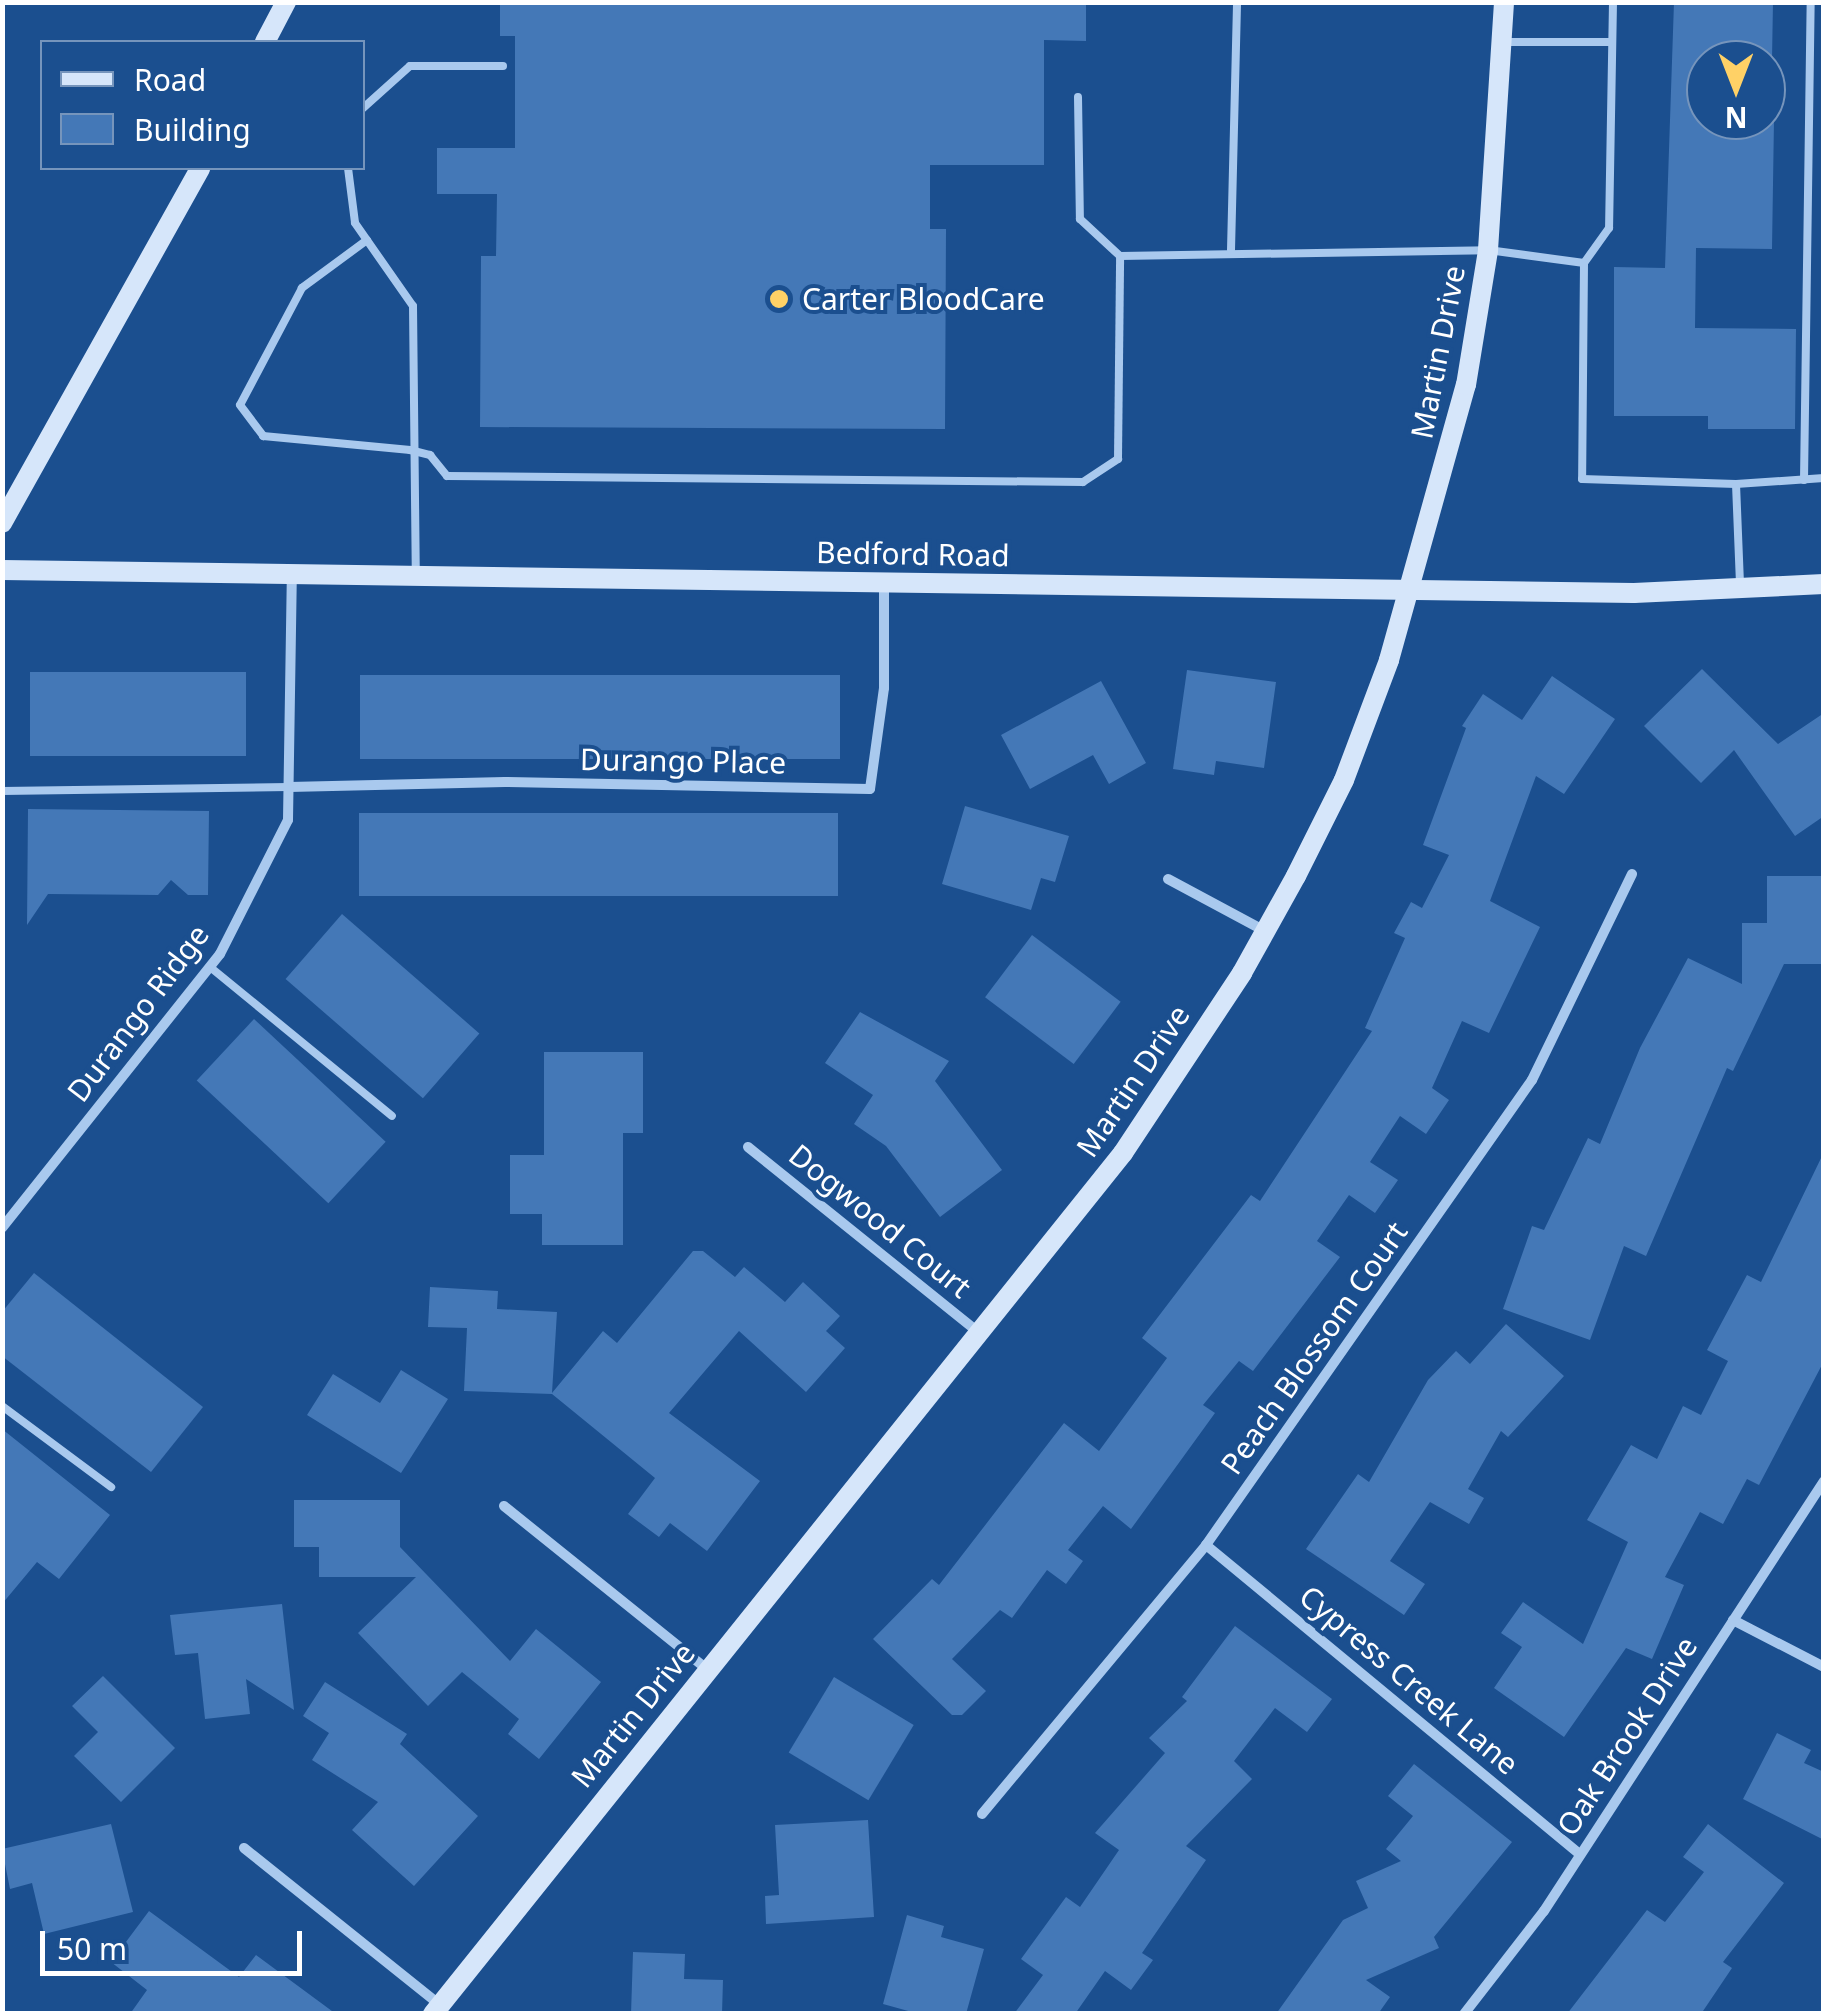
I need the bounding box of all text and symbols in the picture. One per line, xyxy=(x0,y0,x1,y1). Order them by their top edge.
legend xyxy=(40,40,365,170)
north arrow xyxy=(1686,40,1786,140)
text: Road xyxy=(134,59,206,100)
text: N xyxy=(1725,99,1747,137)
text: Building xyxy=(134,109,251,150)
street label: Martin Drive xyxy=(1404,262,1472,442)
place label: Carter BloodCare xyxy=(802,281,1045,317)
marker: Carter BloodCare xyxy=(766,286,792,312)
street label: Bedford Road xyxy=(816,534,1010,574)
street label: Durango Place xyxy=(580,741,786,781)
street label: Durango Ridge xyxy=(60,917,216,1109)
street label: Martin Drive xyxy=(1069,998,1197,1164)
street label: Dogwood Court xyxy=(782,1137,978,1305)
street label: Peach Blossom Court xyxy=(1213,1215,1415,1481)
street label: Cypress Creek Lane xyxy=(1292,1578,1526,1782)
street label: Oak Brook Drive xyxy=(1549,1630,1705,1842)
street label: Martin Drive xyxy=(564,1635,702,1795)
scale bar xyxy=(45,1911,308,1973)
text: 50 m xyxy=(57,1928,127,1969)

